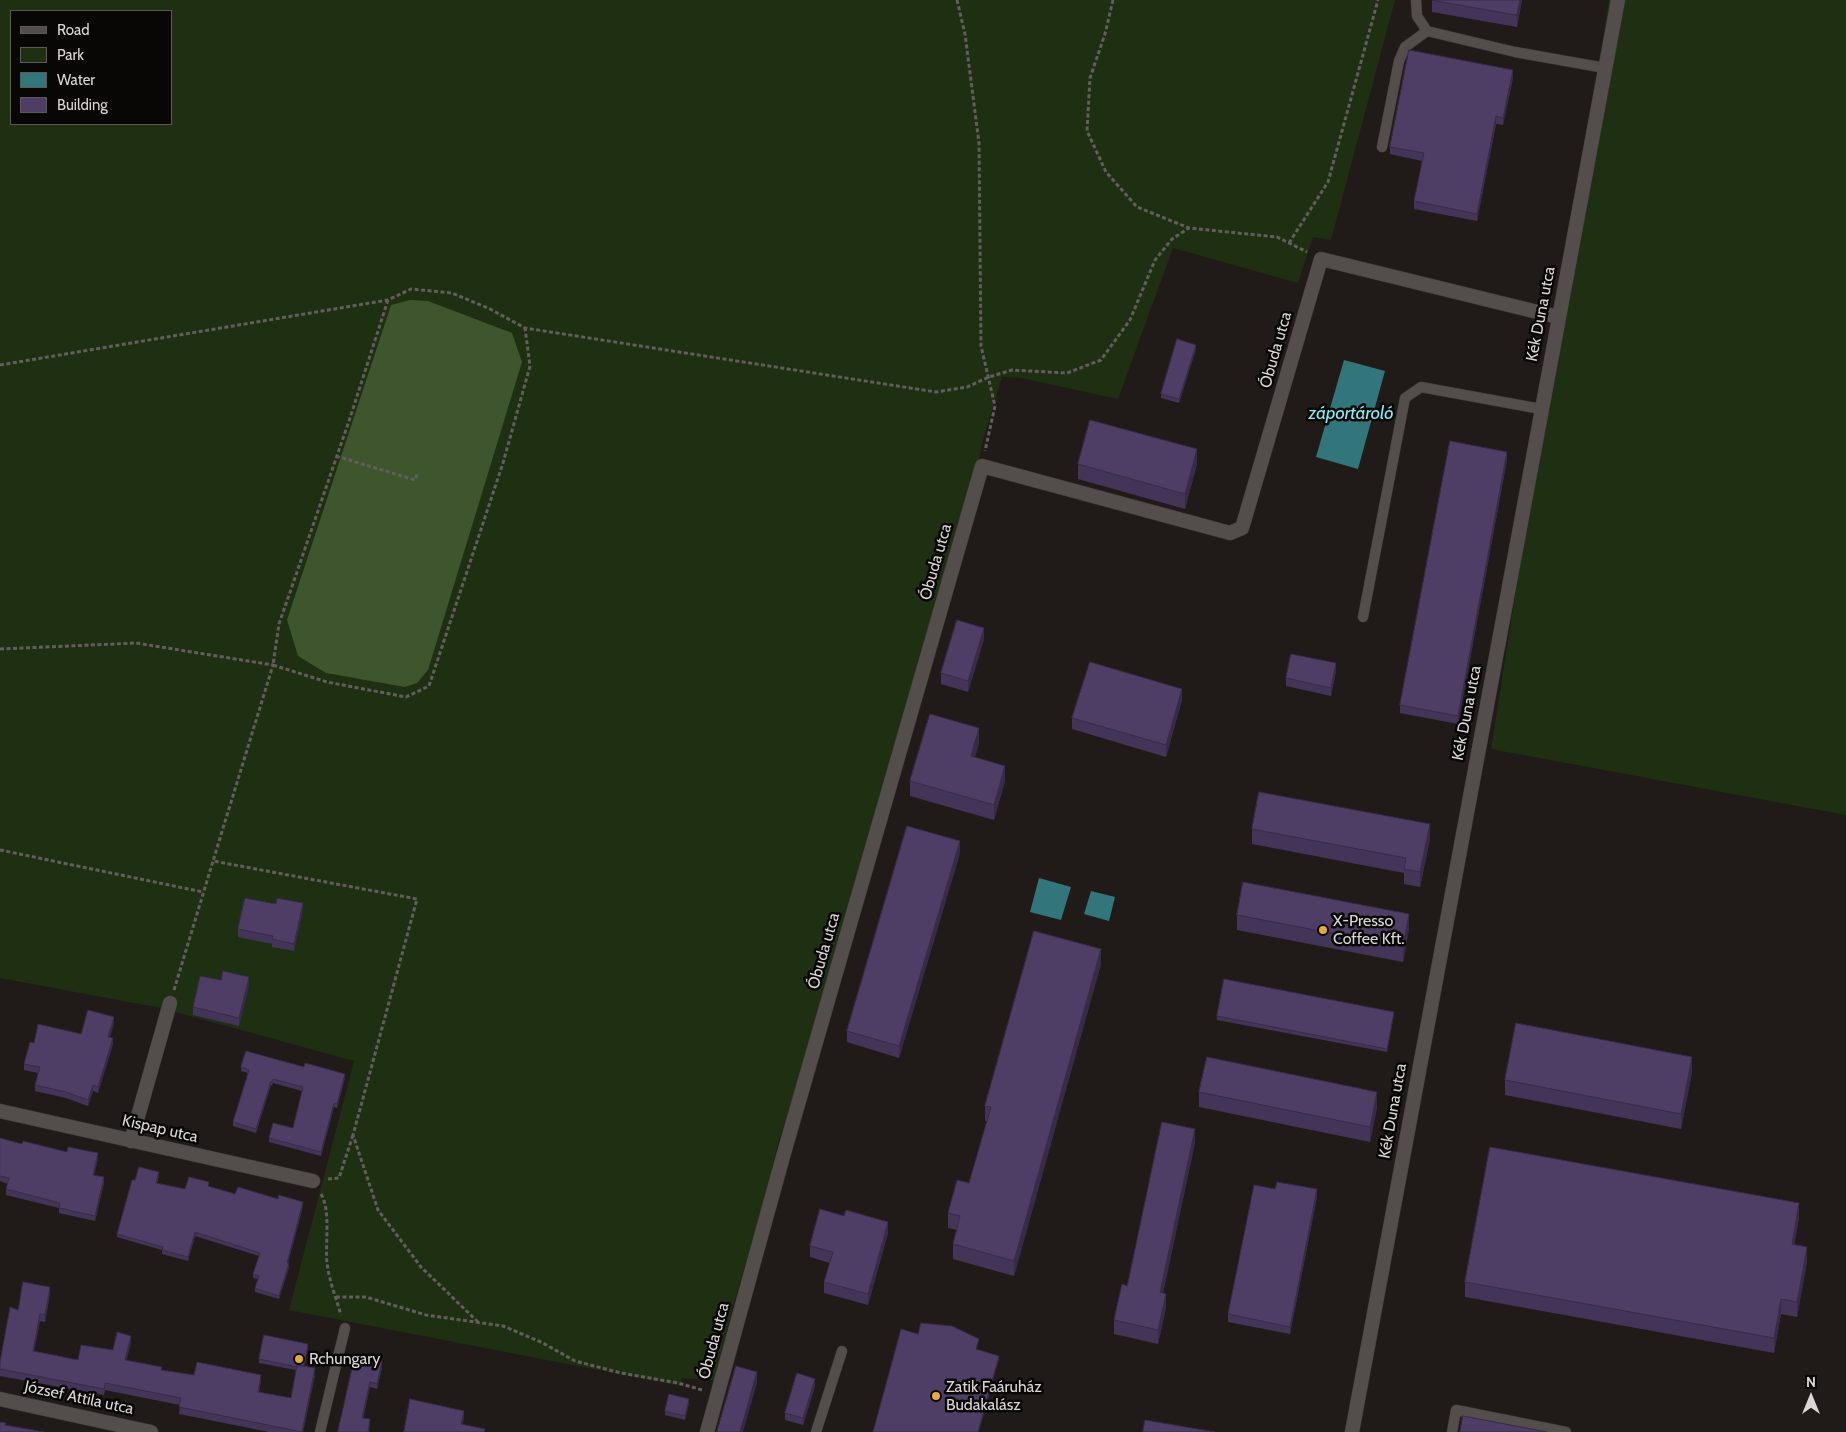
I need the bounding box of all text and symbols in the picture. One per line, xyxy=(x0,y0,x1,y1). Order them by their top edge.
legend xyxy=(10,10,172,125)
text: Road xyxy=(57,21,90,39)
text: Park xyxy=(57,46,84,64)
text: Water xyxy=(57,71,95,89)
text: Building xyxy=(57,96,108,114)
street label: Kék Duna utca xyxy=(1522,265,1560,363)
street label: Óbuda utca xyxy=(1256,310,1296,390)
water label: záportároló xyxy=(1309,403,1393,425)
street label: Óbuda utca xyxy=(916,522,956,602)
street label: Kék Duna utca xyxy=(1448,664,1486,762)
street label: Óbuda utca xyxy=(804,911,844,991)
place label: X-Presso Coffee Kft. xyxy=(1333,911,1405,949)
marker: X-Presso Coffee Kft. xyxy=(1317,924,1329,936)
street label: Kék Duna utca xyxy=(1375,1062,1411,1160)
street label: Kispap utca xyxy=(120,1111,200,1147)
street label: Óbuda utca xyxy=(695,1301,733,1381)
place label: Rchungary xyxy=(309,1349,380,1369)
marker: Rchungary xyxy=(293,1353,305,1365)
north arrow xyxy=(1786,1372,1836,1422)
text: N xyxy=(1806,1373,1816,1391)
street label: József Attila utca xyxy=(23,1377,135,1419)
place label: Zatik Faáruház Budakalász xyxy=(946,1377,1042,1415)
marker: Zatik Faáruház Budakalász xyxy=(930,1390,942,1402)

